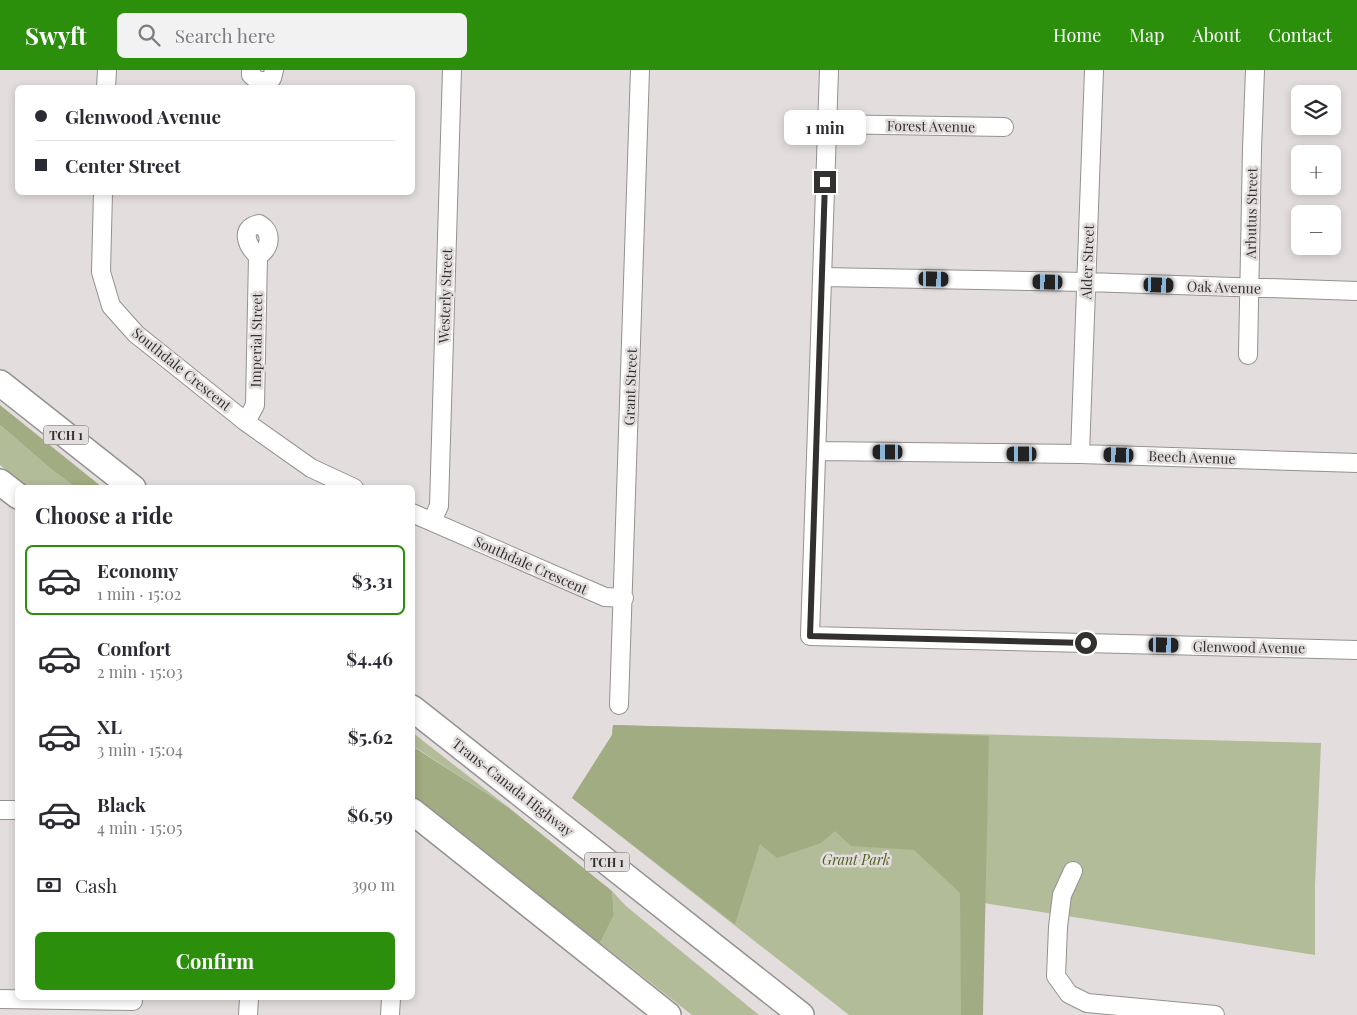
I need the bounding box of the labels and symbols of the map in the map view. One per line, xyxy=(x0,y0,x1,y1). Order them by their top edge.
callout: 1 min xyxy=(784,109,866,144)
street label: Forest Avenue xyxy=(887,116,975,136)
street label: Arbutus Street xyxy=(1241,166,1261,260)
route end xyxy=(814,171,836,193)
street label: Alder Street xyxy=(1076,223,1098,301)
street label: Westerly Street xyxy=(434,247,456,345)
car xyxy=(918,271,949,287)
car xyxy=(1032,274,1063,290)
street label: Oak Avenue xyxy=(1187,276,1261,298)
car xyxy=(1143,277,1174,293)
street label: Imperial Street xyxy=(246,291,266,388)
street label: Southdale Crescent xyxy=(129,323,236,415)
street label: Grant Street xyxy=(619,347,641,426)
road number: TCH 1 xyxy=(44,426,88,444)
car xyxy=(873,445,903,460)
street label: Beech Avenue xyxy=(1148,446,1236,468)
car xyxy=(1007,447,1037,462)
car xyxy=(1103,447,1134,463)
street label: Southdale Crescent xyxy=(471,531,592,599)
route start xyxy=(1075,632,1097,654)
car xyxy=(1148,637,1179,653)
street label: Glenwood Avenue xyxy=(1193,637,1305,657)
street label: Trans-Canada Highway xyxy=(449,734,577,840)
park label: Grant Park xyxy=(822,850,890,869)
road number: TCH 1 xyxy=(584,852,630,872)

